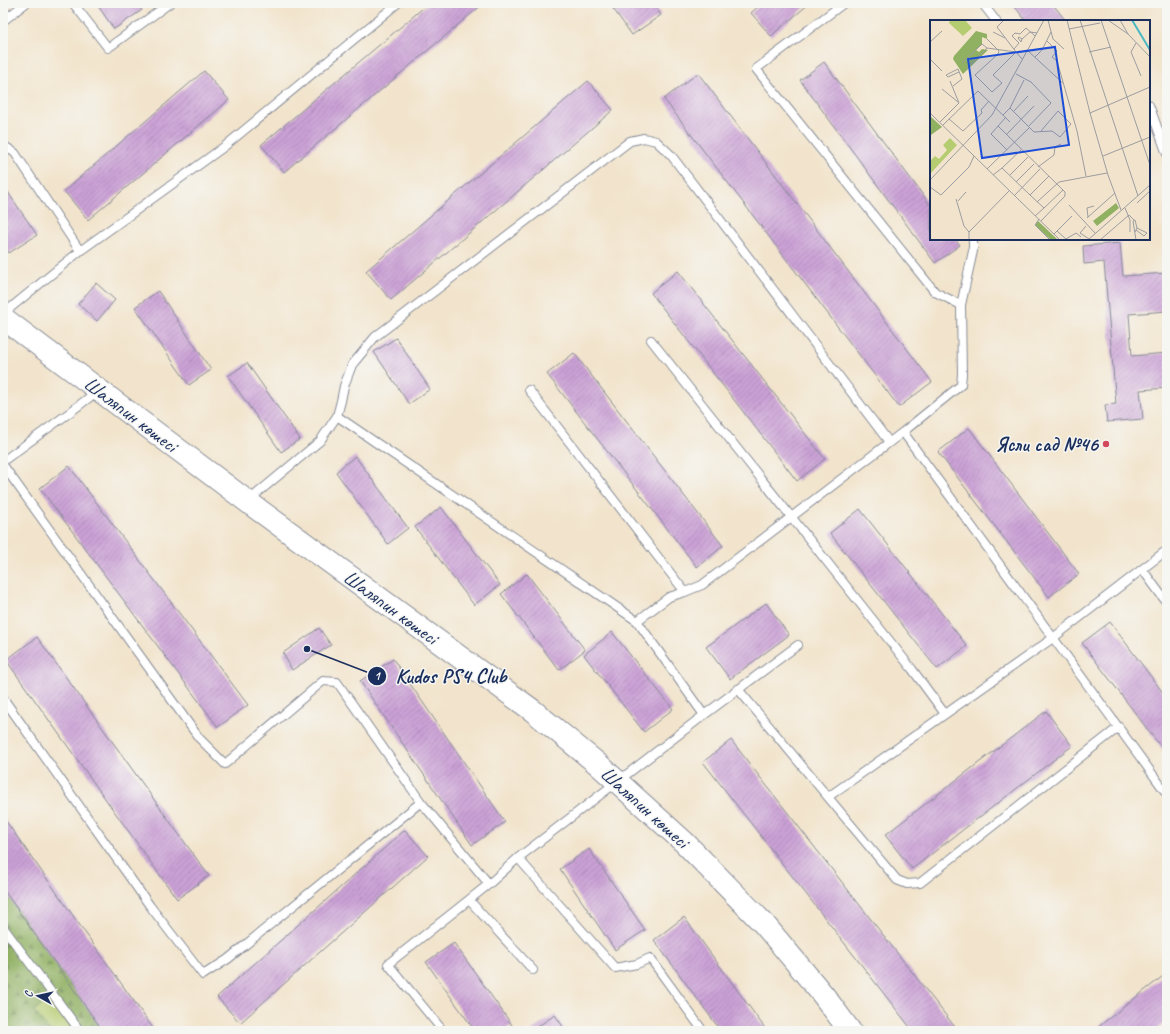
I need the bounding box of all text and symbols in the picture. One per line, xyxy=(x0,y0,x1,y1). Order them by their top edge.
inset map xyxy=(930,20,1150,240)
street label: Шаляпин көшесі xyxy=(79,371,184,459)
place label: Ясли сад №46 xyxy=(995,432,1100,457)
marker: Ясли сад №46 xyxy=(1101,439,1111,449)
street label: Шаляпин көшесі xyxy=(339,565,445,651)
callout: Kudos PS4 Club xyxy=(367,659,514,692)
text: Kudos PS4 Club xyxy=(395,663,508,689)
text: 1 xyxy=(374,668,381,684)
street label: Шаляпин көшесі xyxy=(595,761,696,855)
north arrow xyxy=(18,976,58,1016)
text: С xyxy=(21,989,36,998)

